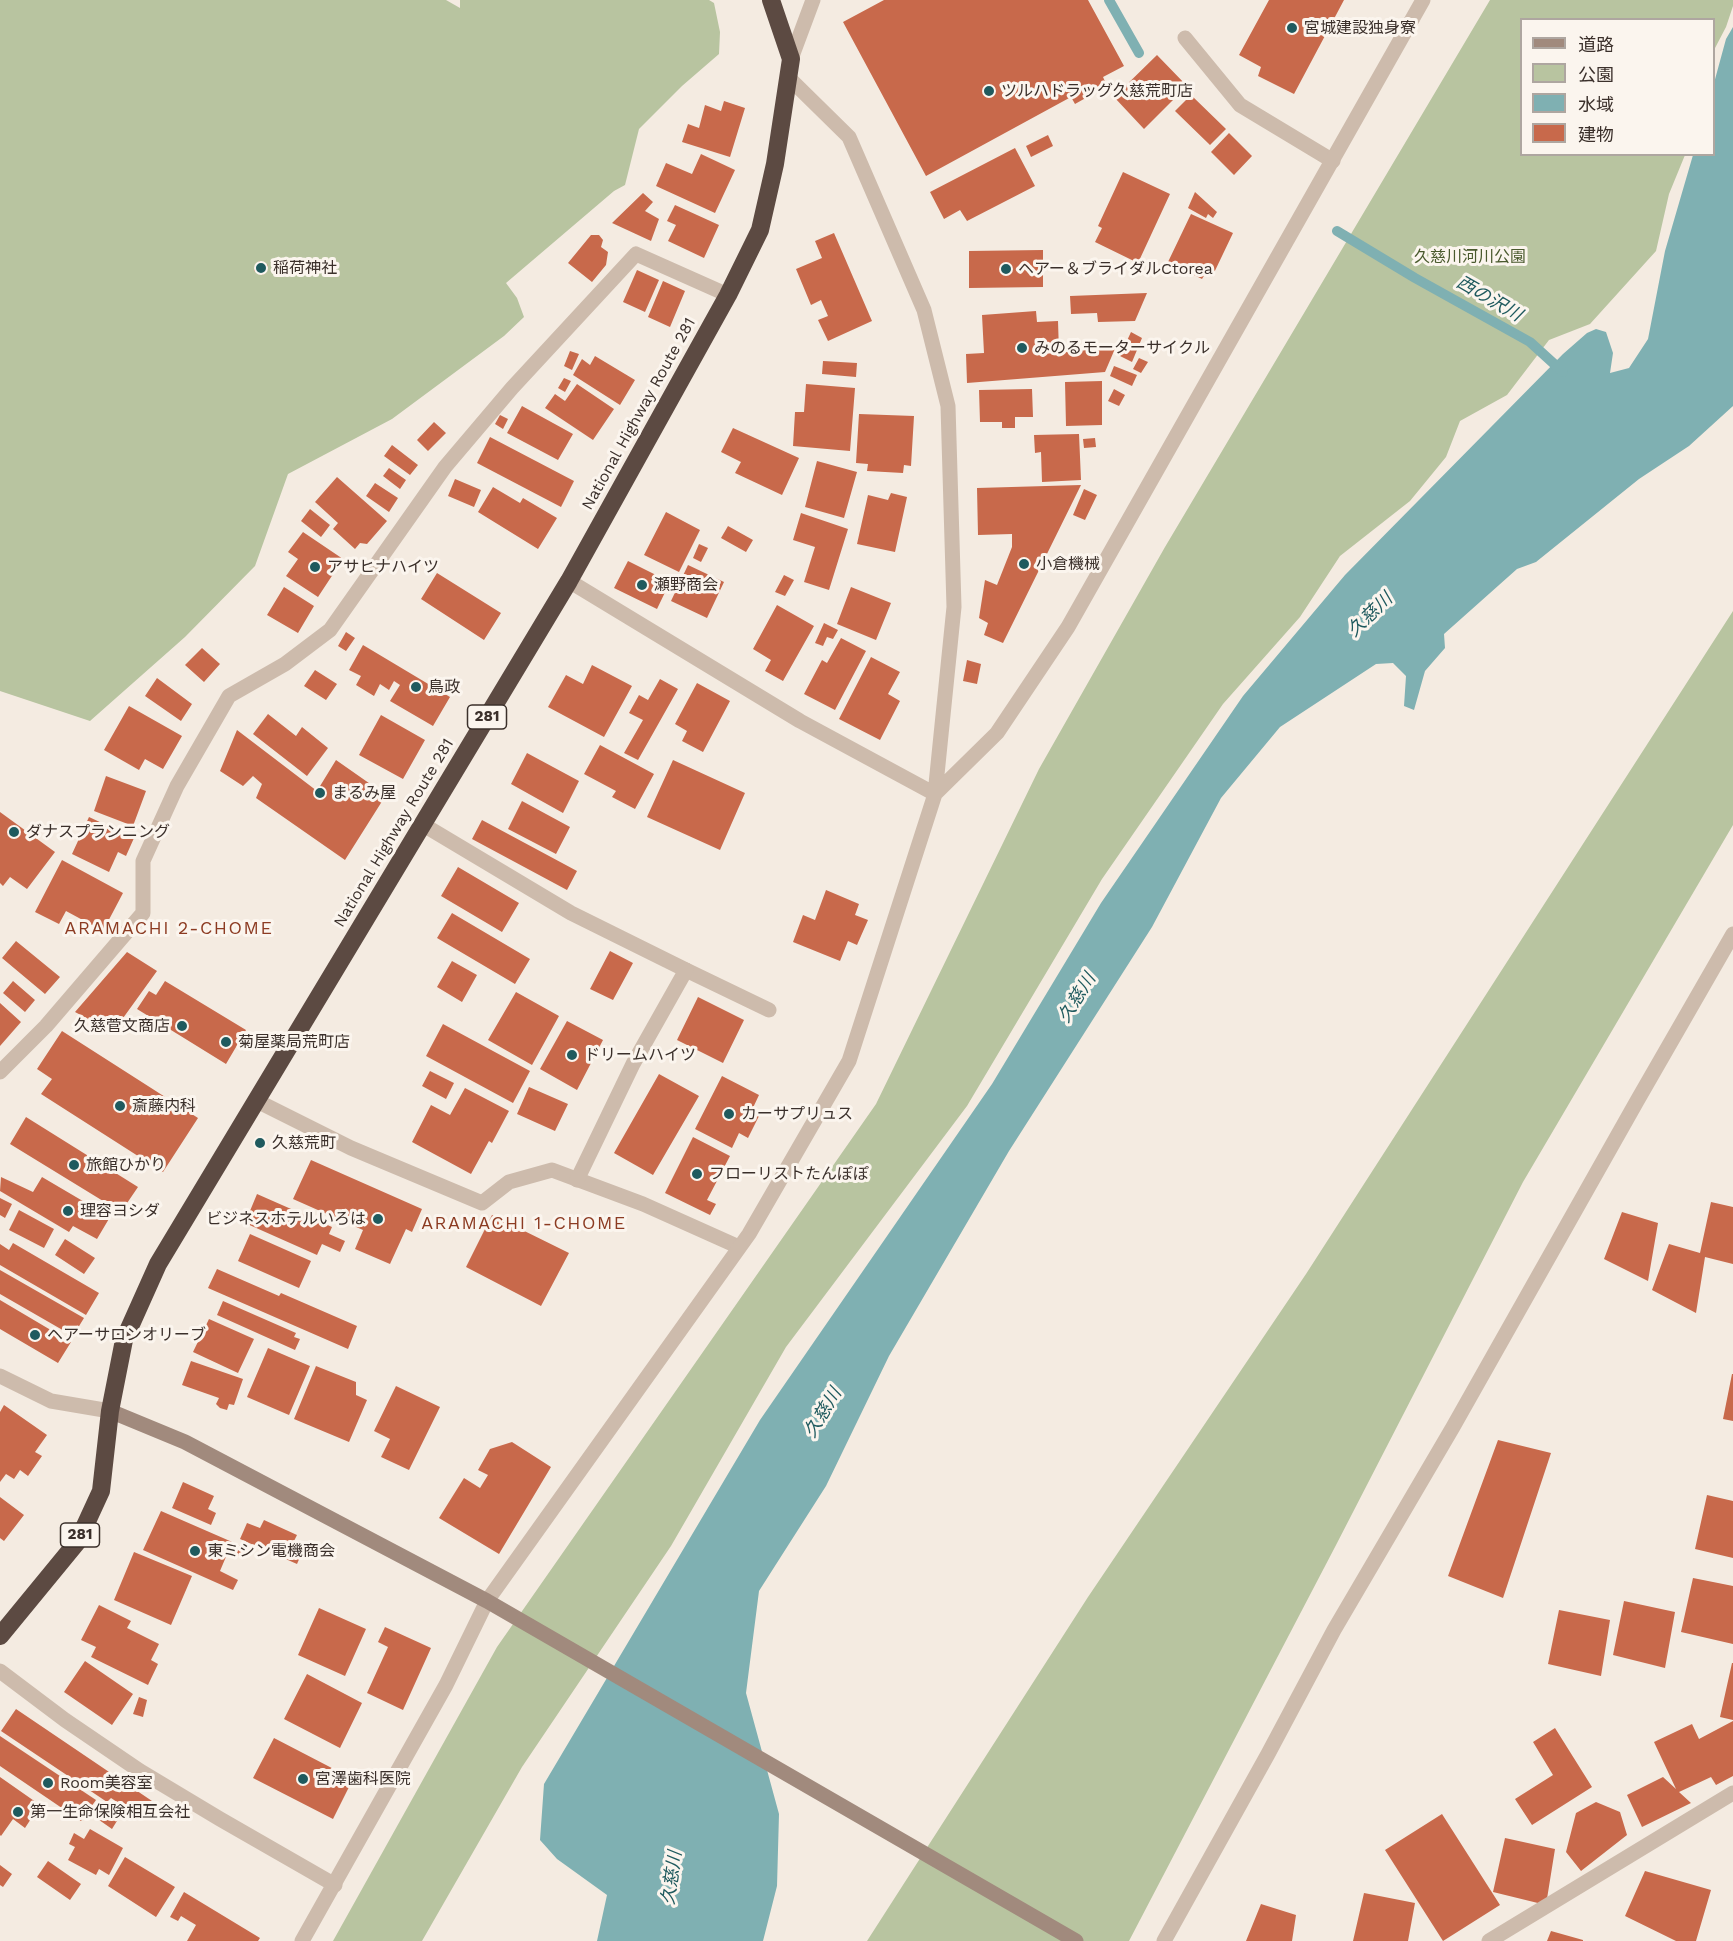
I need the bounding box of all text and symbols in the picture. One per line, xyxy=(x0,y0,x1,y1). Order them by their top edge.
place label: 宮城建設独身寮 xyxy=(1304,18,1416,38)
legend xyxy=(1520,18,1715,156)
marker: 宮城建設独身寮 xyxy=(1285,21,1299,35)
text: 道路 xyxy=(1578,34,1614,55)
text: 公園 xyxy=(1578,64,1614,85)
place label: ツルハドラッグ久慈荒町店 xyxy=(1001,81,1193,101)
marker: ツルハドラッグ久慈荒町店 xyxy=(982,84,996,98)
text: 水域 xyxy=(1578,94,1614,115)
text: 建物 xyxy=(1578,124,1614,145)
park label: 久慈川河川公園 xyxy=(1414,247,1526,267)
place label: 稲荷神社 xyxy=(273,258,337,278)
place label: ヘアー＆ブライダルCtorea xyxy=(1018,259,1213,279)
marker: 稲荷神社 xyxy=(254,261,268,275)
marker: ヘアー＆ブライダルCtorea xyxy=(999,262,1013,276)
water label: 西の沢川 xyxy=(1452,272,1526,326)
street label: National Highway Route 281 xyxy=(578,315,700,513)
place label: みのるモーターサイクル xyxy=(1034,338,1210,358)
marker: みのるモーターサイクル xyxy=(1015,341,1029,355)
place label: 小倉機械 xyxy=(1036,554,1100,574)
place label: アサヒナハイツ xyxy=(327,557,439,577)
marker: 小倉機械 xyxy=(1017,557,1031,571)
marker: アサヒナハイツ xyxy=(308,560,322,574)
place label: 瀬野商会 xyxy=(654,575,718,595)
marker: 瀬野商会 xyxy=(635,578,649,592)
water label: 久慈川 xyxy=(1343,588,1397,642)
place label: 鳥政 xyxy=(428,677,460,697)
marker: 鳥政 xyxy=(409,680,423,694)
road number: 281 xyxy=(468,705,506,729)
street label: National Highway Route 281 xyxy=(330,735,458,931)
place label: まるみ屋 xyxy=(332,783,396,803)
marker: まるみ屋 xyxy=(313,786,327,800)
place label: ダナスプランニング xyxy=(26,822,170,842)
marker: ダナスプランニング xyxy=(7,825,21,839)
district label: ARAMACHI 2-CHOME xyxy=(65,918,273,940)
water label: 久慈川 xyxy=(1054,969,1100,1027)
place label: 久慈菅文商店 xyxy=(74,1016,170,1036)
marker: 久慈菅文商店 xyxy=(175,1019,189,1033)
place label: 菊屋薬局荒町店 xyxy=(238,1032,350,1052)
marker: 菊屋薬局荒町店 xyxy=(219,1035,233,1049)
place label: ドリームハイツ xyxy=(584,1045,696,1065)
marker: ドリームハイツ xyxy=(565,1048,579,1062)
place label: 斎藤内科 xyxy=(132,1096,196,1116)
marker: 斎藤内科 xyxy=(113,1099,127,1113)
place label: カーサプリュス xyxy=(741,1104,853,1124)
marker: カーサプリュス xyxy=(722,1107,736,1121)
place label: 久慈荒町 xyxy=(272,1133,336,1153)
marker: 久慈荒町 xyxy=(253,1136,267,1150)
place label: 旅館ひかり xyxy=(86,1155,166,1175)
marker: 旅館ひかり xyxy=(67,1158,81,1172)
place label: フローリストたんぽぽ xyxy=(709,1164,869,1184)
marker: フローリストたんぽぽ xyxy=(690,1167,704,1181)
place label: 理容ヨシダ xyxy=(80,1201,160,1221)
marker: 理容ヨシダ xyxy=(61,1204,75,1218)
place label: ビジネスホテルいろは xyxy=(206,1209,366,1229)
marker: ビジネスホテルいろは xyxy=(371,1212,385,1226)
district label: ARAMACHI 1-CHOME xyxy=(421,1213,627,1235)
place label: ヘアーサロンオリーブ xyxy=(47,1325,206,1345)
marker: ヘアーサロンオリーブ xyxy=(28,1328,42,1342)
water label: 久慈川 xyxy=(800,1384,846,1442)
road number: 281 xyxy=(60,1523,100,1547)
place label: 東ミシン電機商会 xyxy=(207,1541,335,1561)
marker: 東ミシン電機商会 xyxy=(188,1544,202,1558)
place label: 宮澤歯科医院 xyxy=(315,1769,411,1789)
marker: 宮澤歯科医院 xyxy=(296,1772,310,1786)
place label: Room美容室 xyxy=(60,1773,153,1793)
marker: Room美容室 xyxy=(41,1776,55,1790)
place label: 第一生命保険相互会社 xyxy=(30,1802,190,1822)
marker: 第一生命保険相互会社 xyxy=(11,1805,25,1819)
water label: 久慈川 xyxy=(658,1850,686,1906)

